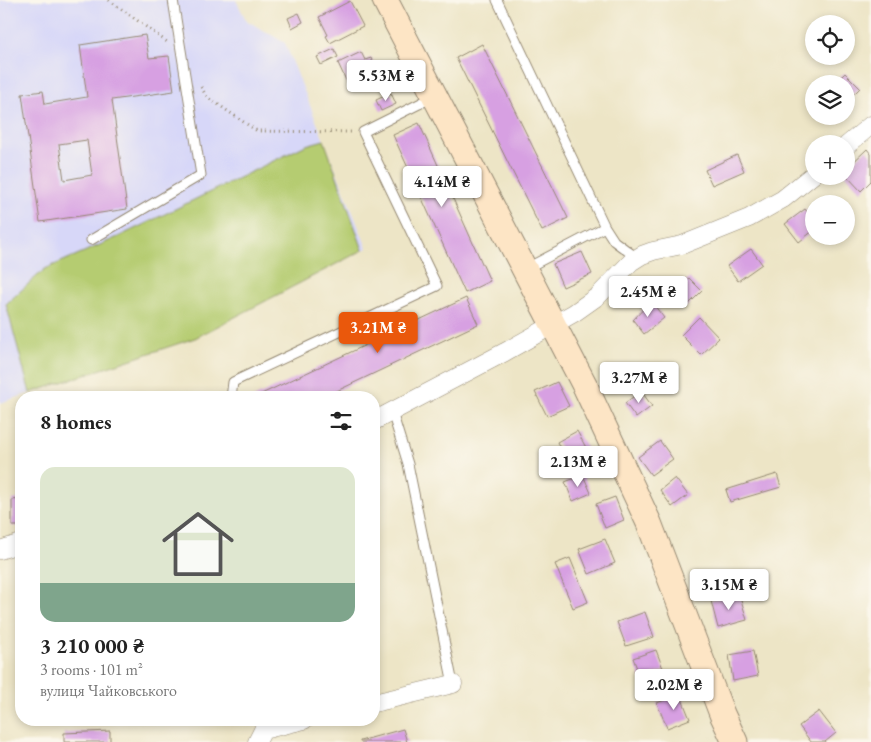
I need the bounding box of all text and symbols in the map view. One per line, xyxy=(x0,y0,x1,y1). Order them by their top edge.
map controls xyxy=(805,15,855,245)
button: locate xyxy=(805,15,855,65)
pin: 5.53M ₴ xyxy=(340,59,432,102)
text: 5.53M ₴ xyxy=(358,65,414,86)
button: layers xyxy=(805,75,855,125)
button: + xyxy=(805,135,855,185)
pin: 4.14M ₴ xyxy=(396,166,488,208)
text: 4.14M ₴ xyxy=(414,171,470,192)
button: − xyxy=(805,195,855,245)
pin: 2.45M ₴ xyxy=(602,276,694,318)
text: 2.45M ₴ xyxy=(620,281,676,302)
pin: 3.21M ₴ xyxy=(332,312,424,354)
text: 3.21M ₴ xyxy=(350,317,406,338)
pin: 3.27M ₴ xyxy=(593,362,685,404)
text: 3.27M ₴ xyxy=(611,367,667,388)
icon: filters xyxy=(327,407,355,435)
text: 8 homes xyxy=(40,408,112,435)
pin: 2.13M ₴ xyxy=(532,446,624,488)
text: 2.13M ₴ xyxy=(550,451,606,472)
icon: home xyxy=(153,499,243,589)
pin: 3.15M ₴ xyxy=(683,568,775,611)
text: 3.15M ₴ xyxy=(701,574,757,595)
text: 3 210 000 ₴ xyxy=(40,632,144,659)
text: 3 rooms · 101 m² xyxy=(40,659,143,680)
pin: 2.02M ₴ xyxy=(628,668,720,711)
text: 2.02M ₴ xyxy=(646,674,702,695)
text: вулиця Чайковського xyxy=(40,680,177,701)

